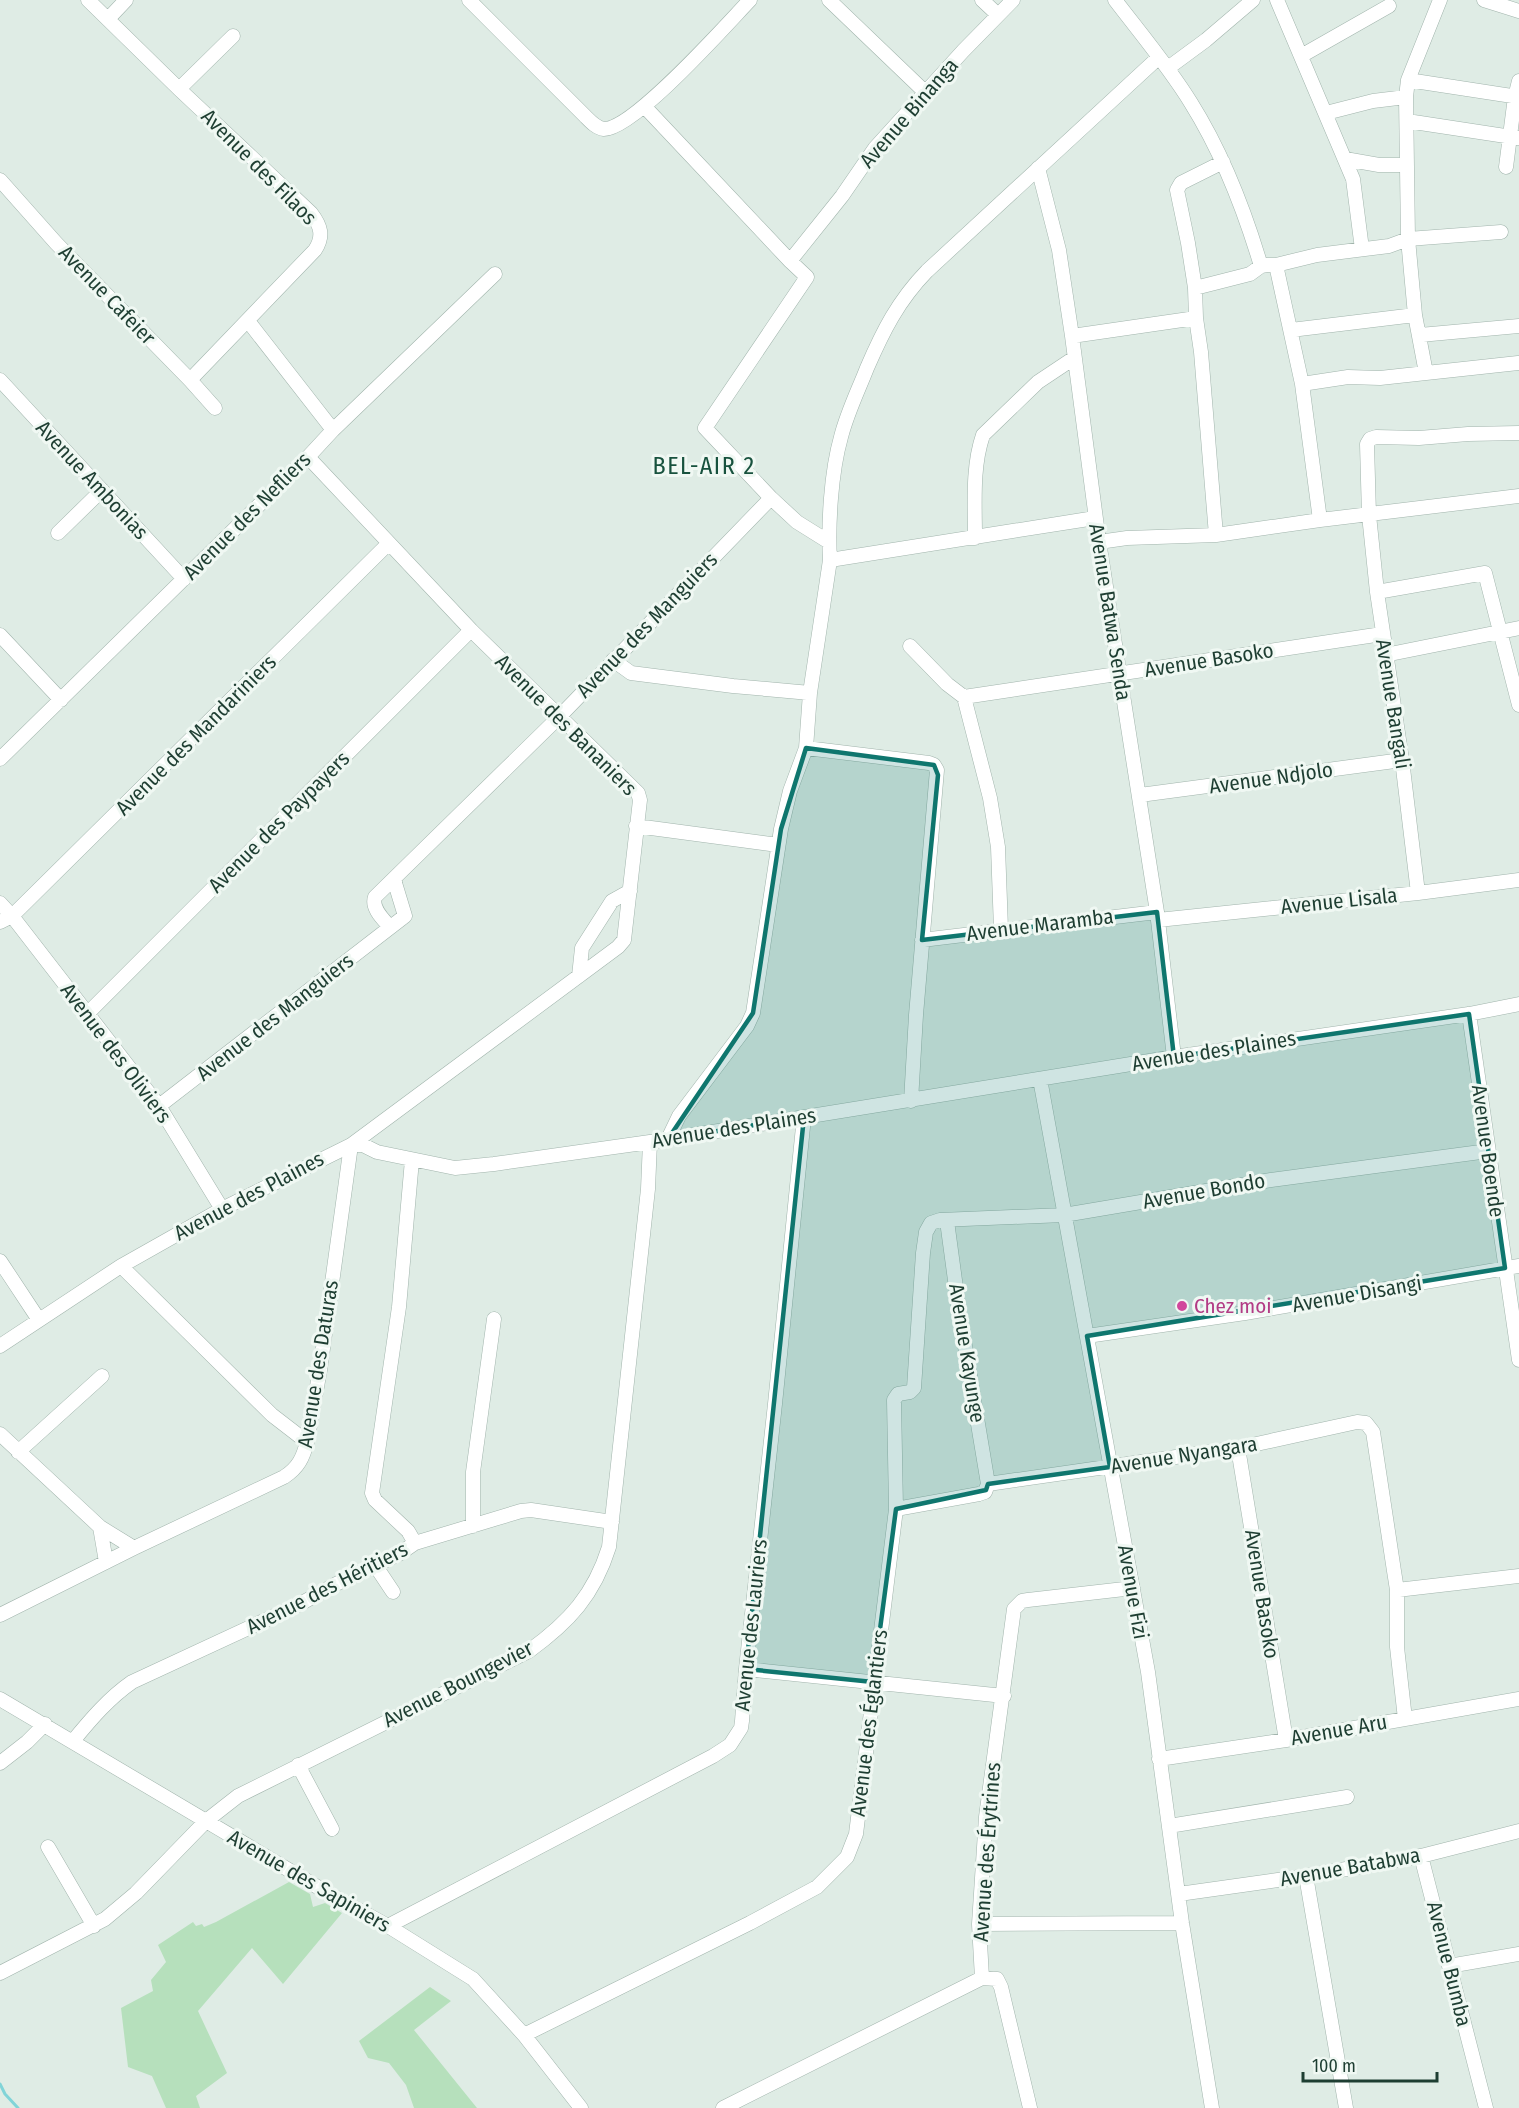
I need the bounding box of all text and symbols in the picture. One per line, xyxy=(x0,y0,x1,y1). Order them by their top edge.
street label: Avenue Binanga xyxy=(854,53,964,173)
street label: Avenue des Filaos xyxy=(196,104,322,230)
street label: Avenue Cafeier xyxy=(53,240,161,351)
street label: Avenue Ambonias xyxy=(30,415,154,545)
street label: Avenue des Nefliers xyxy=(178,447,316,585)
district label: BEL-AIR 2 xyxy=(653,452,755,480)
street label: Avenue Batwa Senda xyxy=(1083,522,1137,702)
street label: Avenue des Manguiers xyxy=(571,547,723,703)
street label: Avenue Basoko xyxy=(1143,637,1275,683)
street label: Avenue Bangali xyxy=(1370,637,1416,771)
street label: Avenue des Mandariniers xyxy=(110,649,282,821)
street label: Avenue des Bananiers xyxy=(490,649,642,801)
street label: Avenue des Paypayers xyxy=(203,746,355,898)
street label: Avenue Ndjolo xyxy=(1207,756,1335,800)
street label: Avenue Lisala xyxy=(1279,882,1399,920)
street label: Avenue Maramba xyxy=(965,903,1115,947)
street label: Avenue des Manguiers xyxy=(191,948,359,1086)
street label: Avenue des Oliviers xyxy=(55,978,177,1128)
street label: Avenue des Plaines xyxy=(1130,1025,1298,1077)
street label: Avenue Boende xyxy=(1466,1083,1510,1219)
street label: Avenue des Plaines xyxy=(650,1102,818,1154)
street label: Avenue des Plaines xyxy=(170,1146,328,1246)
street label: Avenue Bondo xyxy=(1141,1167,1267,1215)
street label: Avenue Disangi xyxy=(1290,1270,1424,1318)
street label: Avenue des Daturas xyxy=(292,1278,344,1450)
street label: Avenue Kayunge xyxy=(943,1282,991,1424)
place label: Chez moi xyxy=(1194,1293,1271,1319)
marker: Chez moi xyxy=(1175,1299,1189,1313)
street label: Avenue Nyangara xyxy=(1109,1431,1259,1479)
street label: Avenue Basoko xyxy=(1239,1528,1285,1660)
street label: Avenue des Héritiers xyxy=(242,1536,412,1640)
street label: Avenue des Lauriers xyxy=(729,1538,773,1712)
street label: Avenue Fizi xyxy=(1112,1543,1154,1641)
street label: Avenue des Églantiers xyxy=(845,1628,893,1818)
street label: Avenue Boungevier xyxy=(379,1635,538,1733)
street label: Avenue Aru xyxy=(1289,1709,1389,1751)
street label: Avenue des Érytrines xyxy=(968,1761,1006,1943)
street label: Avenue des Sapiniers xyxy=(223,1824,395,1938)
street label: Avenue Batabwa xyxy=(1278,1842,1422,1892)
street label: Avenue Bumba xyxy=(1421,1899,1477,2029)
scale bar xyxy=(1303,2045,1436,2083)
text: 100 m xyxy=(1312,2055,1356,2077)

